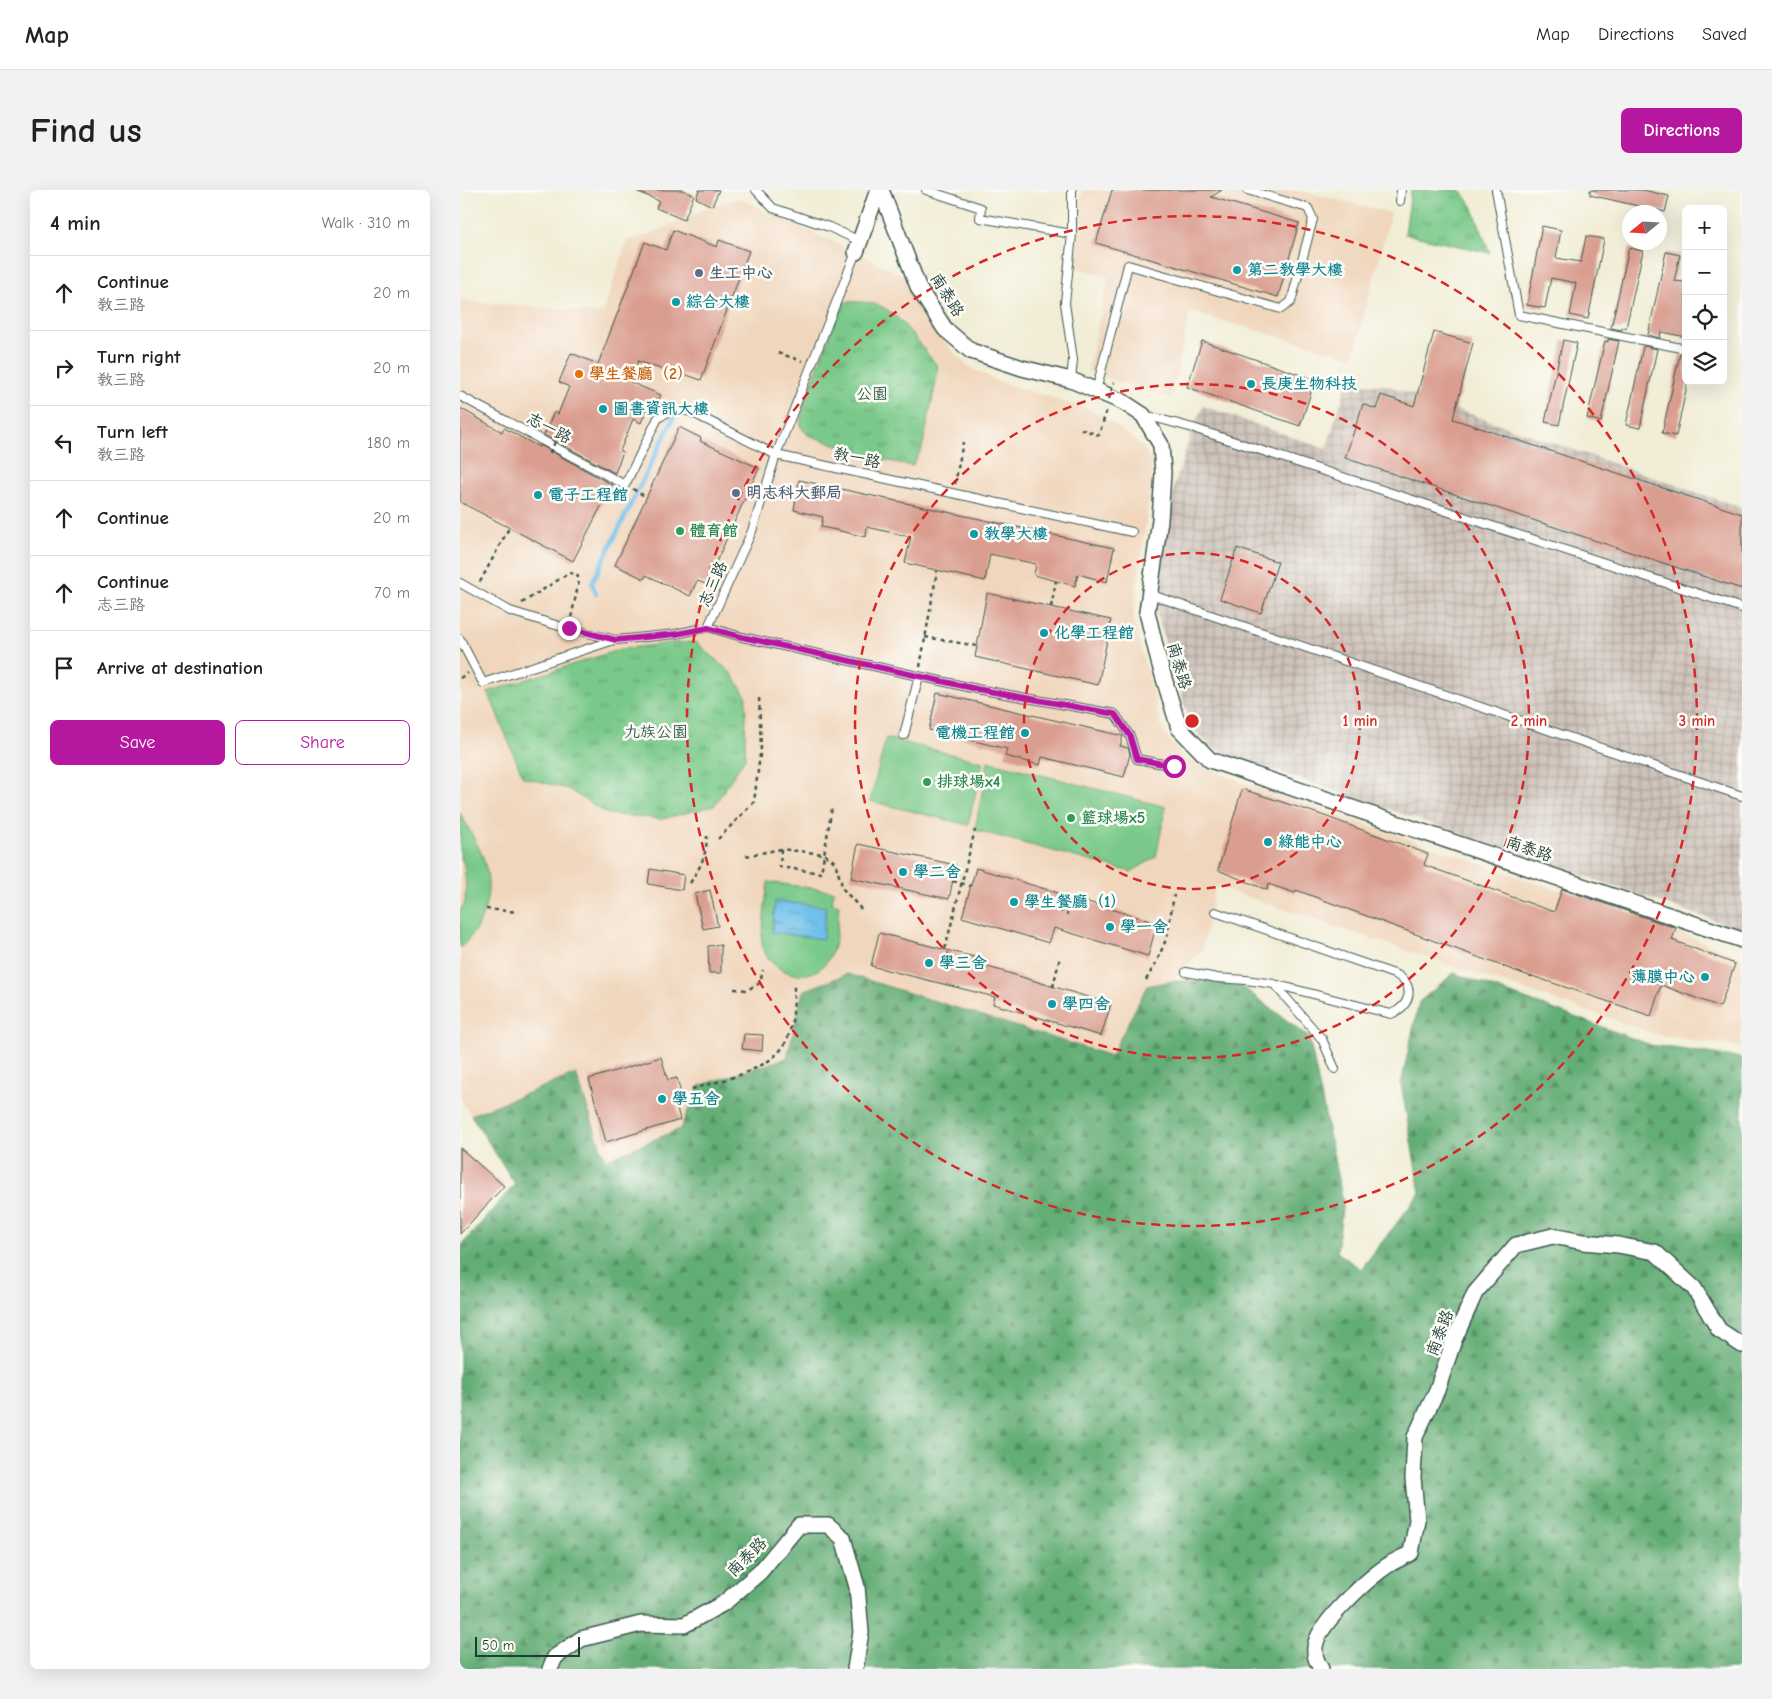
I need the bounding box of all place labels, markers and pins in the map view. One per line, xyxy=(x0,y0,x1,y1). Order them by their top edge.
place label: 第二教學大樓 xyxy=(1247,261,1343,279)
place label: 生工中心 xyxy=(709,264,773,282)
marker: 第二教學大樓 xyxy=(1231,264,1243,276)
marker: 生工中心 xyxy=(693,267,705,279)
place label: 綜合大樓 xyxy=(686,293,750,311)
marker: 綜合大樓 xyxy=(670,296,682,308)
place label: 學生餐廳（2） xyxy=(589,365,693,383)
marker: 學生餐廳（2） xyxy=(573,368,585,380)
place label: 長庚生物科技 xyxy=(1261,375,1357,393)
marker: 長庚生物科技 xyxy=(1245,378,1257,390)
place label: 圖書資訊大樓 xyxy=(613,400,709,418)
marker: 圖書資訊大樓 xyxy=(597,403,609,415)
place label: 明志科大郵局 xyxy=(746,484,842,502)
place label: 電子工程館 xyxy=(548,486,628,504)
marker: 明志科大郵局 xyxy=(730,487,742,499)
marker: 電子工程館 xyxy=(532,489,544,501)
place label: 體育館 xyxy=(690,522,738,540)
marker: 體育館 xyxy=(674,525,686,537)
place label: 教學大樓 xyxy=(984,525,1048,543)
marker: 教學大樓 xyxy=(968,528,980,540)
place label: 化學工程館 xyxy=(1054,624,1134,642)
marker: 化學工程館 xyxy=(1038,627,1050,639)
centre of rings xyxy=(1183,712,1201,730)
place label: 電機工程館 xyxy=(935,724,1015,742)
marker: 電機工程館 xyxy=(1019,727,1031,739)
place label: 排球場x4 xyxy=(937,773,1000,791)
marker: 排球場x4 xyxy=(921,776,933,788)
place label: 籃球場x5 xyxy=(1081,809,1145,827)
marker: 籃球場x5 xyxy=(1065,812,1077,824)
place label: 綠能中心 xyxy=(1278,833,1342,851)
marker: 綠能中心 xyxy=(1262,836,1274,848)
place label: 學二舍 xyxy=(913,863,961,881)
marker: 學二舍 xyxy=(897,866,909,878)
place label: 學生餐廳（1） xyxy=(1024,893,1126,911)
marker: 學生餐廳（1） xyxy=(1008,896,1020,908)
place label: 學一舍 xyxy=(1120,918,1168,936)
marker: 學一舍 xyxy=(1104,921,1116,933)
place label: 學三舍 xyxy=(939,954,987,972)
marker: 學三舍 xyxy=(923,957,935,969)
place label: 薄膜中心 xyxy=(1631,968,1695,986)
marker: 薄膜中心 xyxy=(1699,971,1711,983)
place label: 學四舍 xyxy=(1062,995,1110,1013)
marker: 學四舍 xyxy=(1046,998,1058,1010)
place label: 學五舍 xyxy=(672,1090,720,1108)
marker: 學五舍 xyxy=(656,1093,668,1105)

